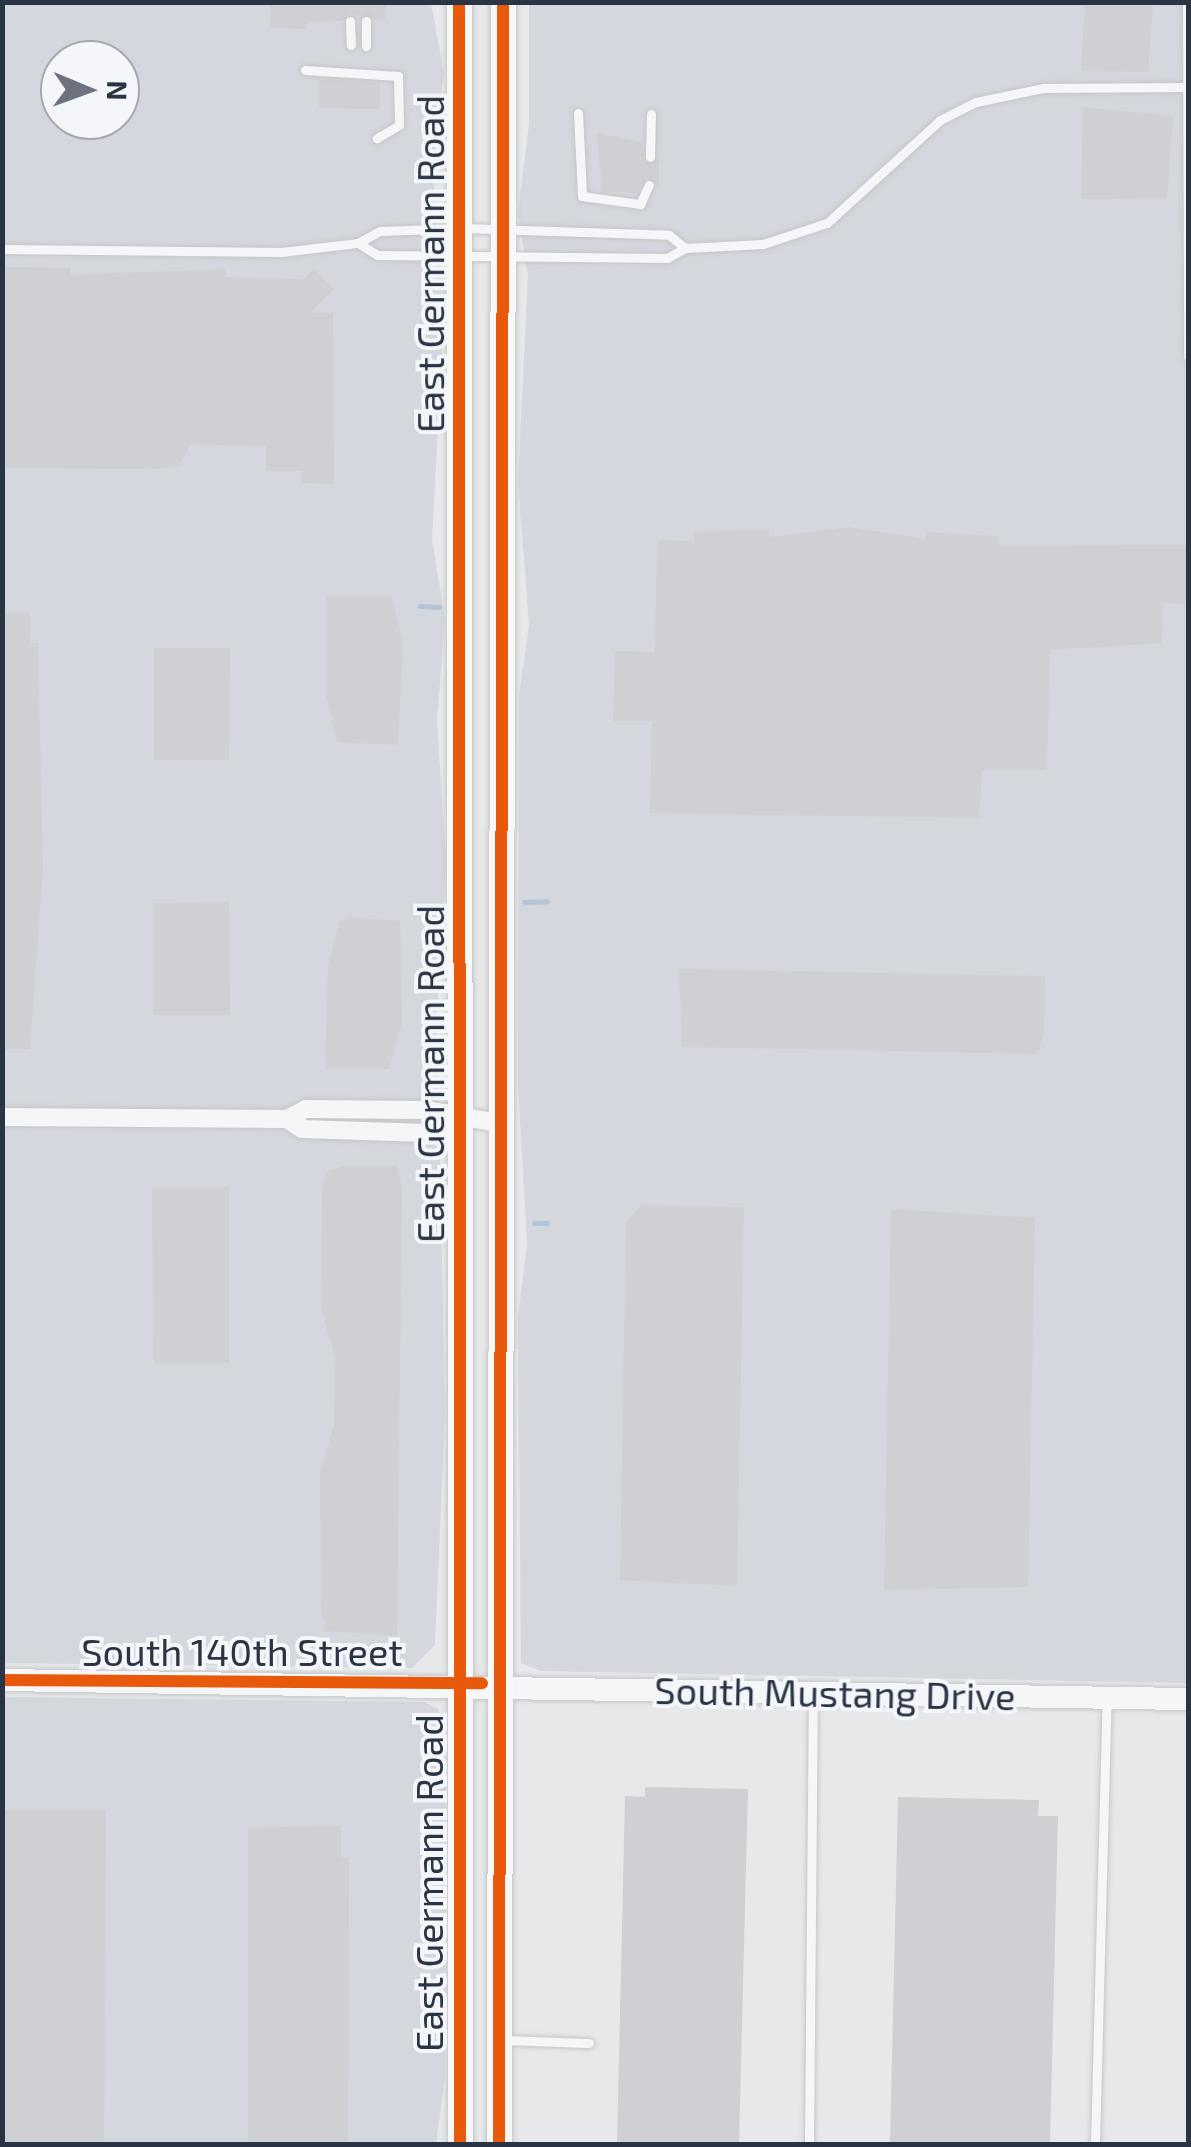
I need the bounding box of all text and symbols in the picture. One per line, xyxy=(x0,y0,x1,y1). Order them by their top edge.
north arrow xyxy=(40,40,140,140)
text: N xyxy=(101,80,135,101)
street label: East Germann Road xyxy=(407,95,453,433)
street label: East Germann Road xyxy=(407,905,453,1243)
street label: South 140th Street xyxy=(81,1629,403,1675)
street label: South Mustang Drive xyxy=(654,1667,1016,1719)
street label: East Germann Road xyxy=(406,1714,452,2052)

